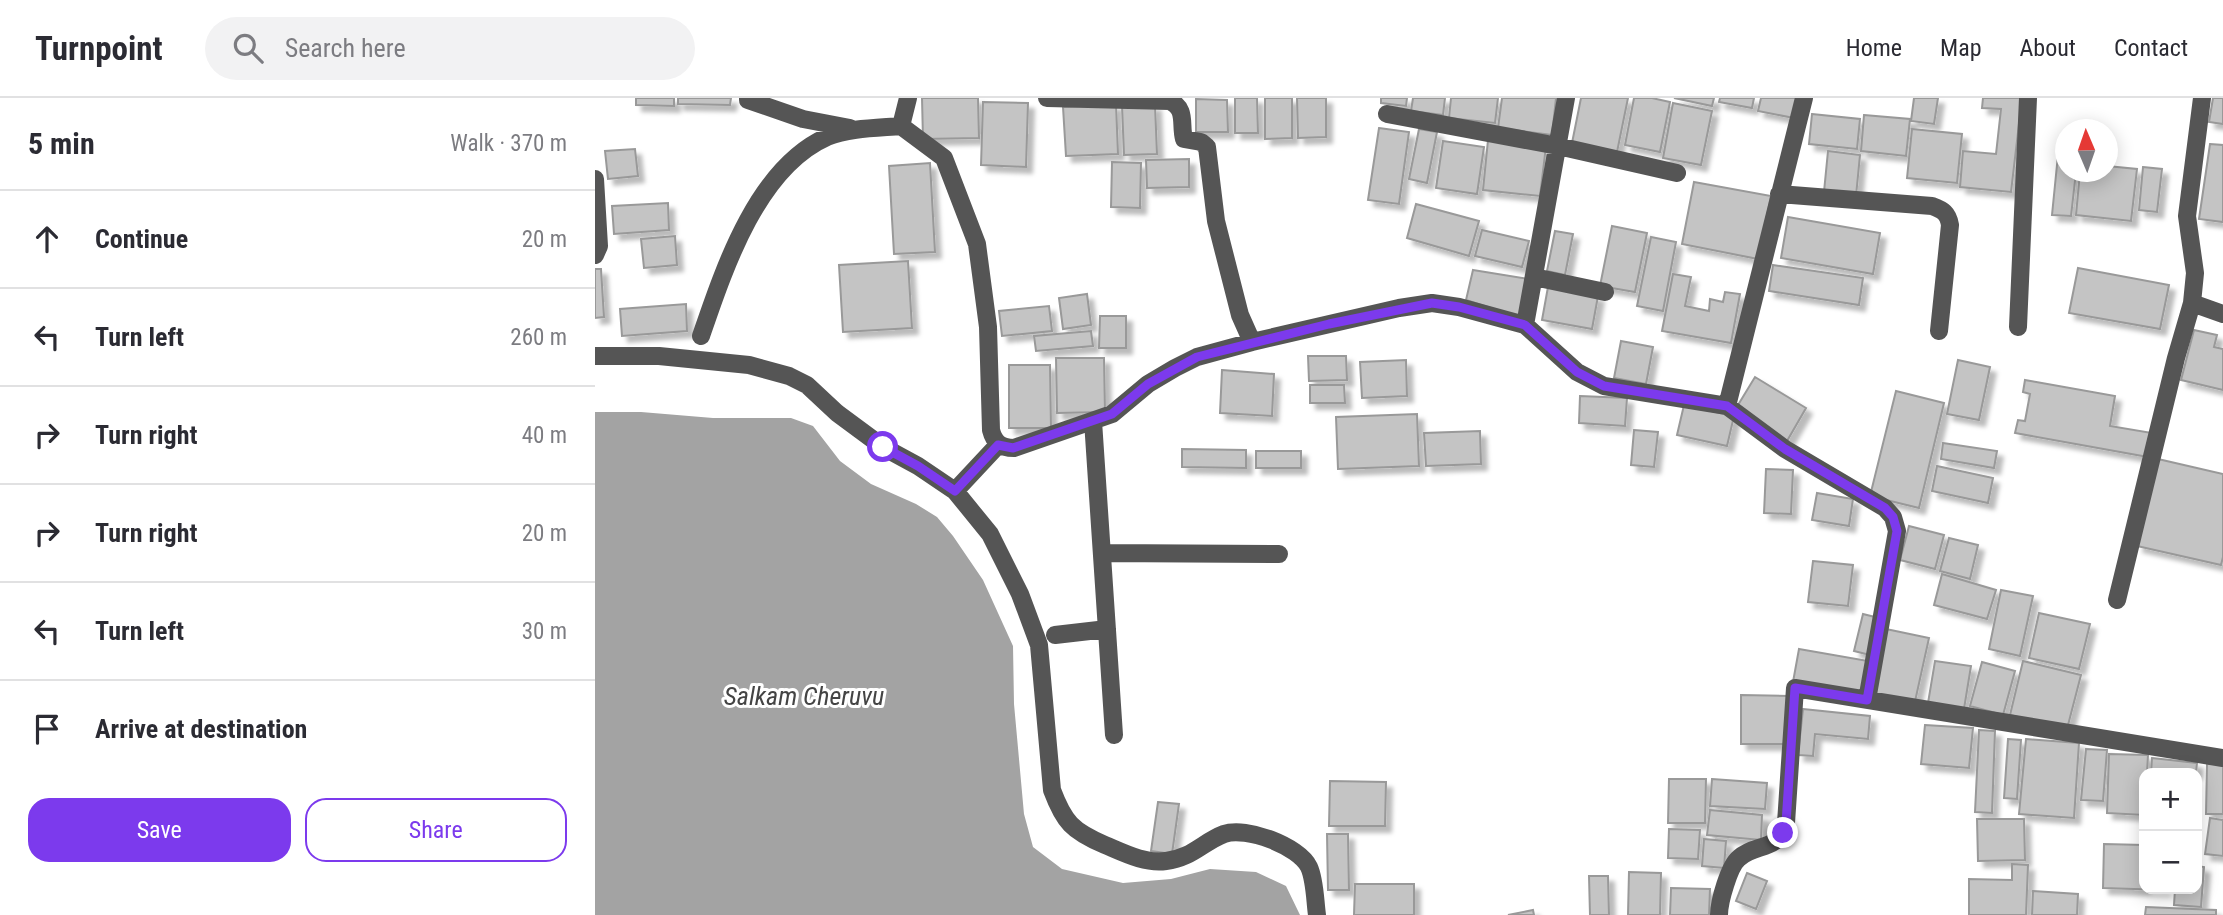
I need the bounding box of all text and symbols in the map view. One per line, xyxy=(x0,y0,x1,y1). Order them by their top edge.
search box xyxy=(205,17,695,80)
text: Turnpoint xyxy=(35,29,163,68)
icon: search xyxy=(229,29,267,67)
text: Search here xyxy=(285,33,406,63)
text: Home xyxy=(1846,34,1902,62)
text: Map xyxy=(1940,34,1982,62)
text: About xyxy=(2020,34,2076,62)
text: Contact xyxy=(2114,34,2188,62)
north arrow xyxy=(2055,119,2118,182)
text: 5 min xyxy=(28,126,95,161)
text: Walk · 370 m xyxy=(450,130,567,157)
icon: ahead xyxy=(28,220,66,258)
text: Continue xyxy=(95,224,188,254)
text: 20 m xyxy=(522,226,567,253)
icon: left xyxy=(28,318,66,356)
text: Turn left xyxy=(95,322,184,352)
text: 260 m xyxy=(510,324,567,351)
icon: right xyxy=(28,416,66,454)
text: Turn right xyxy=(95,420,197,450)
text: 40 m xyxy=(522,422,567,449)
route start xyxy=(867,431,898,462)
icon: right xyxy=(28,514,66,552)
text: Turn right xyxy=(95,518,197,548)
text: 20 m xyxy=(522,520,567,547)
icon: left xyxy=(28,612,66,650)
text: Turn left xyxy=(95,616,184,646)
text: 30 m xyxy=(522,618,567,645)
water label: Salkam Cheruvu xyxy=(724,681,884,711)
icon: arrive xyxy=(28,710,66,748)
text: Arrive at destination xyxy=(95,714,307,744)
map controls xyxy=(2139,768,2202,894)
button: + xyxy=(2139,768,2202,831)
button: Save xyxy=(28,798,291,862)
button: Share xyxy=(305,798,567,862)
route end xyxy=(1767,817,1798,848)
button: − xyxy=(2139,831,2202,894)

